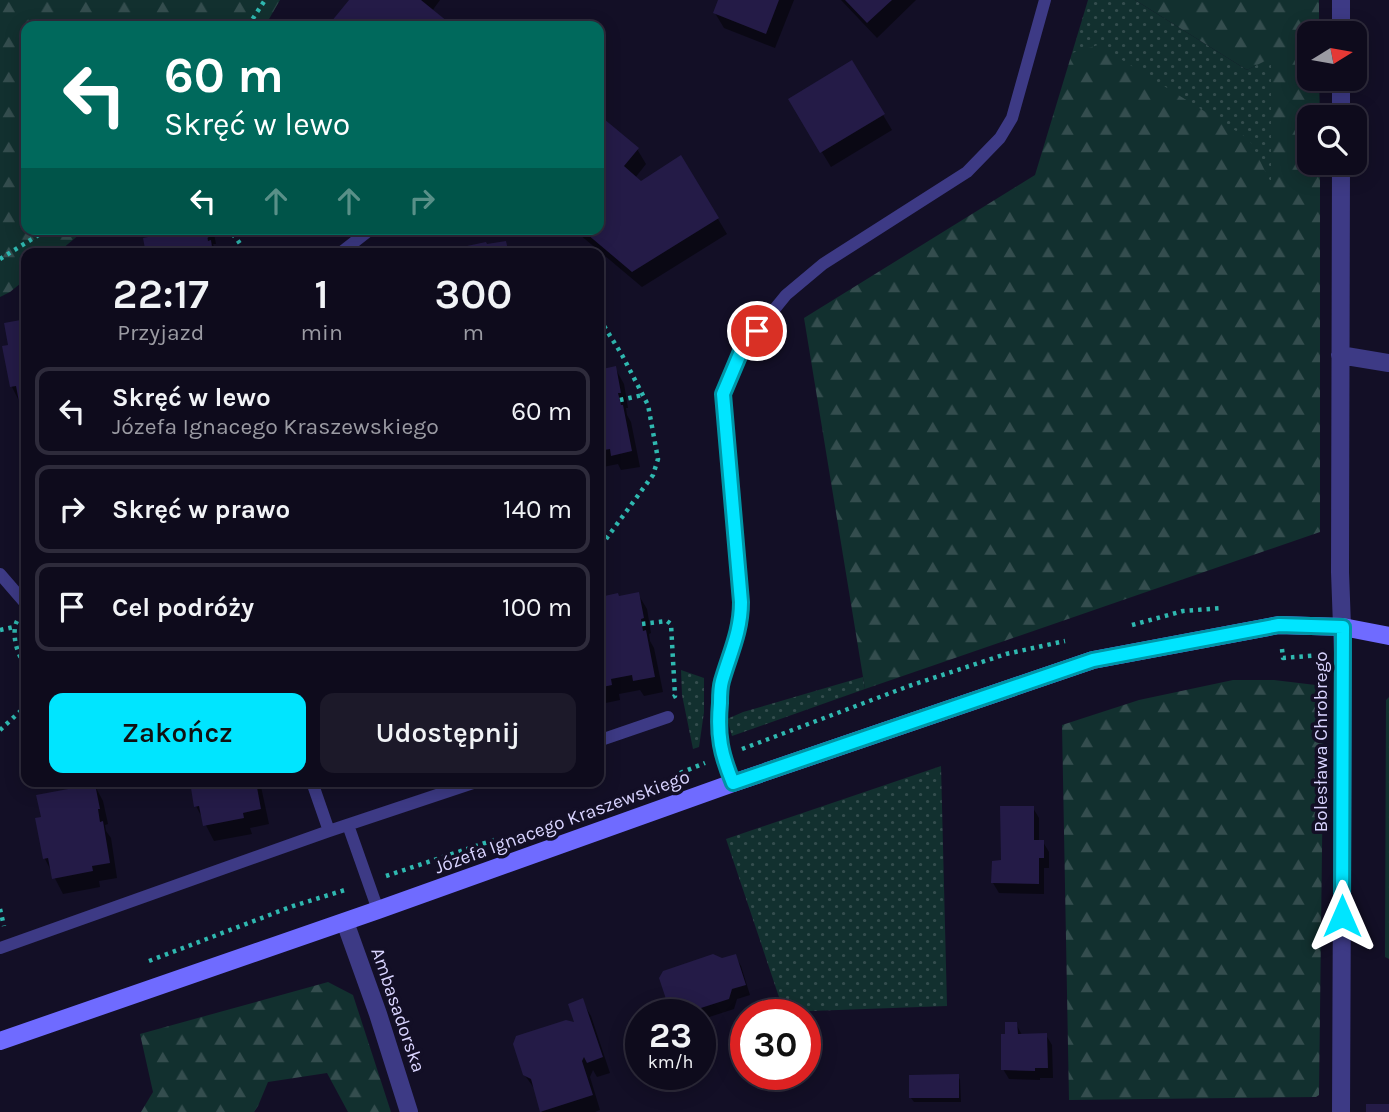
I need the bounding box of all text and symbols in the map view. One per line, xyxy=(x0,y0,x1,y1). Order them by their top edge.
north arrow xyxy=(1297,21,1367,91)
map controls xyxy=(1297,21,1367,175)
text: 60 m xyxy=(164,47,284,104)
icon: left xyxy=(49,49,140,140)
button: search xyxy=(1297,105,1367,175)
text: Skręć w lewo xyxy=(164,106,350,143)
icon: left xyxy=(184,182,222,220)
icon: ahead xyxy=(257,182,295,220)
icon: ahead xyxy=(330,182,368,220)
icon: right xyxy=(403,182,441,220)
text: 22:17 xyxy=(113,269,209,319)
text: 1 xyxy=(314,269,329,319)
text: 300 xyxy=(434,269,512,319)
pin xyxy=(727,301,787,361)
icon: arrive xyxy=(738,312,776,350)
text: Przyjazd xyxy=(117,319,204,346)
text: min xyxy=(301,319,343,346)
text: m xyxy=(463,319,484,346)
text: Skręć w lewo xyxy=(112,382,271,413)
icon: left xyxy=(53,392,91,430)
text: 60 m xyxy=(511,396,572,427)
text: Józefa Ignacego Kraszewskiego xyxy=(112,413,439,440)
icon: right xyxy=(53,490,91,528)
text: Skręć w prawo xyxy=(112,494,290,525)
text: 140 m xyxy=(503,494,572,525)
icon: arrive xyxy=(53,588,91,626)
text: Cel podróży xyxy=(112,592,254,623)
text: 100 m xyxy=(502,592,572,623)
street label: Bolesława Chrobrego xyxy=(1310,651,1332,833)
button: Zakończ xyxy=(49,693,306,773)
button: Udostępnij xyxy=(320,693,576,773)
street label: Józefa Ignacego Kraszewskiego xyxy=(431,765,693,879)
position arrow xyxy=(1305,879,1379,953)
street label: Ambasadorska xyxy=(366,945,430,1075)
speed limit sign: 30 xyxy=(730,999,821,1090)
text: 23 xyxy=(649,1015,692,1056)
text: km/h xyxy=(648,1051,693,1073)

